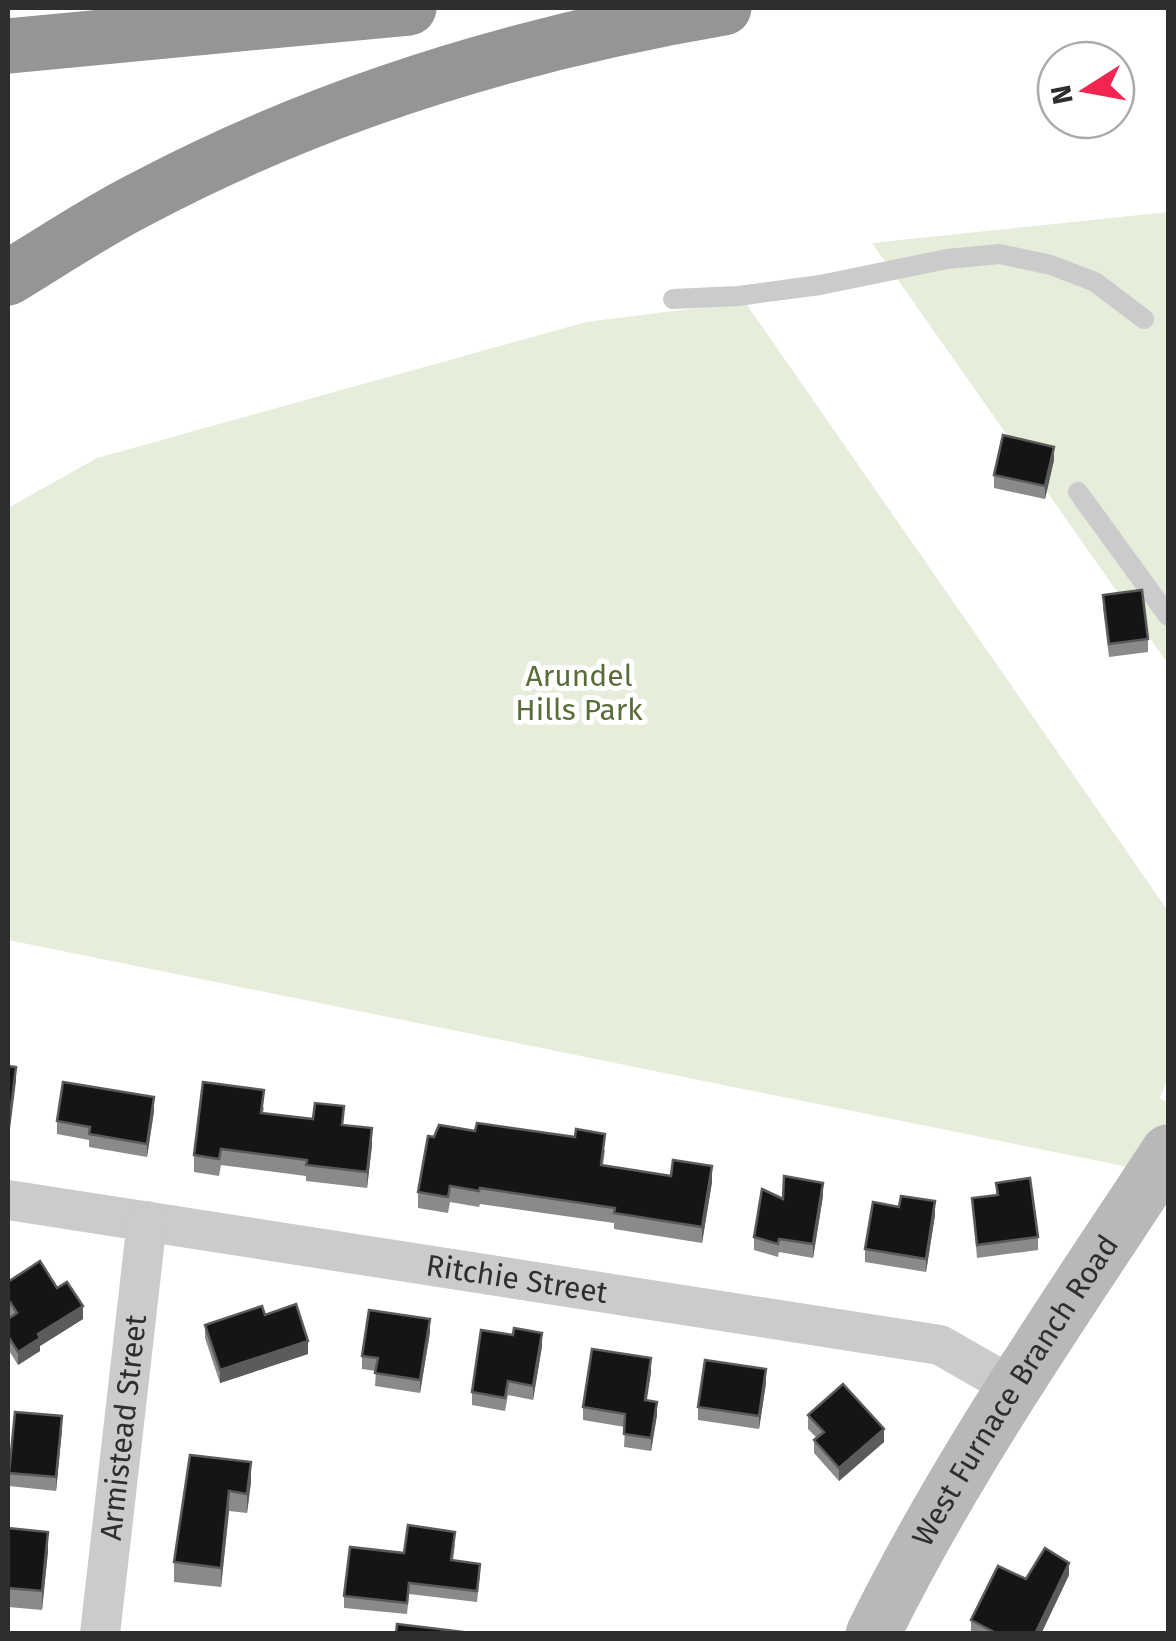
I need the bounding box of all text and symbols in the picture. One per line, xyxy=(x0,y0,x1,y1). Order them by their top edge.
north arrow xyxy=(1036,40,1136,140)
text: N xyxy=(1044,82,1080,107)
park label: Arundel Hills Park xyxy=(515,658,643,728)
street label: West Furnace Branch Road xyxy=(905,1228,1126,1553)
street label: Ritchie Street xyxy=(424,1247,610,1311)
street label: Armistead Street xyxy=(93,1312,154,1542)

